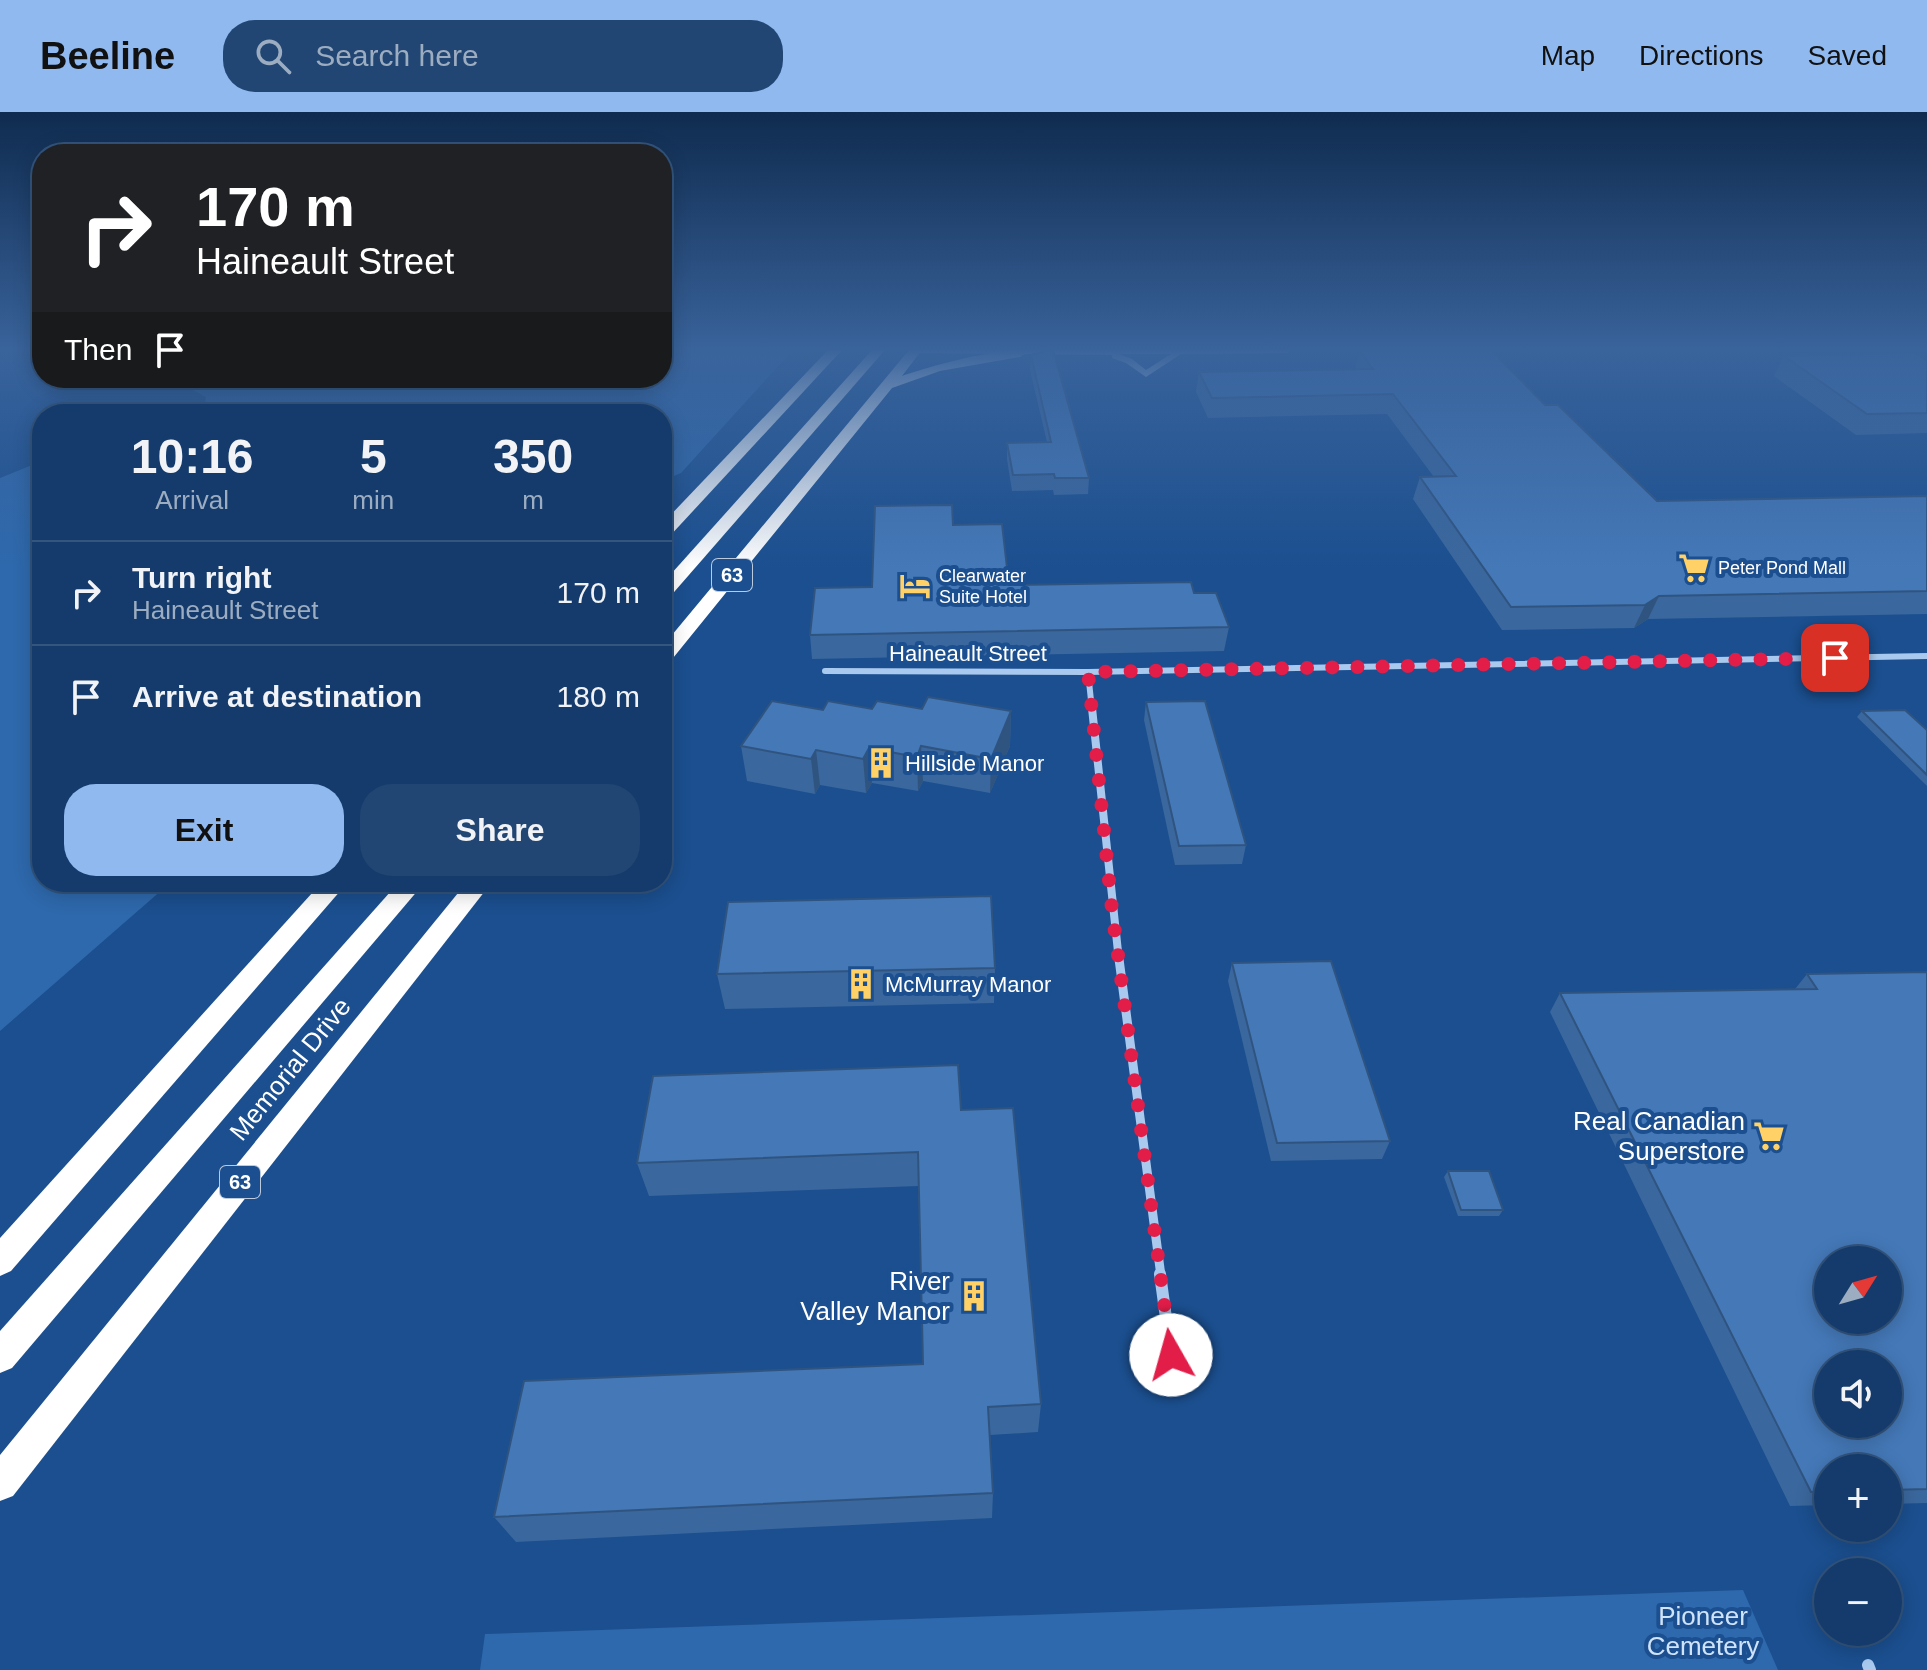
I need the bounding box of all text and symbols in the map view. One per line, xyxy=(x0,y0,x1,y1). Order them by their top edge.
search box xyxy=(223,20,783,92)
icon: search xyxy=(251,34,295,78)
text: Beeline xyxy=(40,35,175,77)
text: Search here xyxy=(315,39,479,72)
text: Map xyxy=(1541,40,1595,71)
text: Directions xyxy=(1639,40,1764,71)
text: Saved xyxy=(1808,40,1887,71)
text: 170 m xyxy=(196,175,355,238)
icon: right xyxy=(64,176,168,280)
text: Haineault Street xyxy=(196,241,454,282)
icon: arrive xyxy=(148,328,192,372)
text: Then xyxy=(64,333,132,366)
text: 10:16 xyxy=(131,430,254,483)
text: 5 xyxy=(360,430,387,483)
text: 350 xyxy=(493,430,573,483)
text: Arrival xyxy=(155,485,229,515)
text: min xyxy=(352,485,394,515)
text: m xyxy=(522,485,544,515)
supermarket icon: Peter Pond Mall xyxy=(1677,551,1711,585)
place label: Peter Pond Mall xyxy=(1718,558,1846,578)
road number: 63 xyxy=(712,559,752,591)
text: Turn right xyxy=(132,561,271,594)
place label: Clearwater Suite Hotel xyxy=(939,566,1027,607)
hotel icon: Clearwater Suite Hotel xyxy=(898,569,932,603)
icon: right xyxy=(64,571,108,615)
text: 170 m xyxy=(557,576,640,609)
text: Haineault Street xyxy=(132,595,318,625)
pin xyxy=(1801,624,1869,692)
icon: arrive xyxy=(1813,636,1857,680)
street label: Haineault Street xyxy=(889,641,1047,666)
icon: arrive xyxy=(64,675,108,719)
text: Arrive at destination xyxy=(132,680,422,713)
text: 180 m xyxy=(557,680,640,713)
building icon: Hillside Manor xyxy=(864,746,898,780)
place label: Hillside Manor xyxy=(905,751,1044,776)
button: Exit xyxy=(64,784,344,876)
button: Share xyxy=(360,784,640,876)
building icon: McMurray Manor xyxy=(844,967,878,1001)
place label: McMurray Manor xyxy=(885,972,1051,997)
street label: Memorial Drive xyxy=(223,992,357,1146)
place label: Real Canadian Superstore xyxy=(1573,1106,1745,1166)
supermarket icon: Real Canadian Superstore xyxy=(1752,1119,1786,1153)
road number: 63 xyxy=(220,1166,260,1198)
north arrow xyxy=(1814,1246,1902,1334)
map controls xyxy=(1814,1246,1902,1646)
place label: River Valley Manor xyxy=(800,1266,950,1326)
building icon: River Valley Manor xyxy=(957,1279,991,1313)
position arrow xyxy=(1129,1313,1213,1397)
button: sound xyxy=(1814,1350,1902,1438)
button: + xyxy=(1814,1454,1902,1542)
button: − xyxy=(1814,1558,1902,1646)
park label: Pioneer Cemetery xyxy=(1647,1601,1759,1661)

